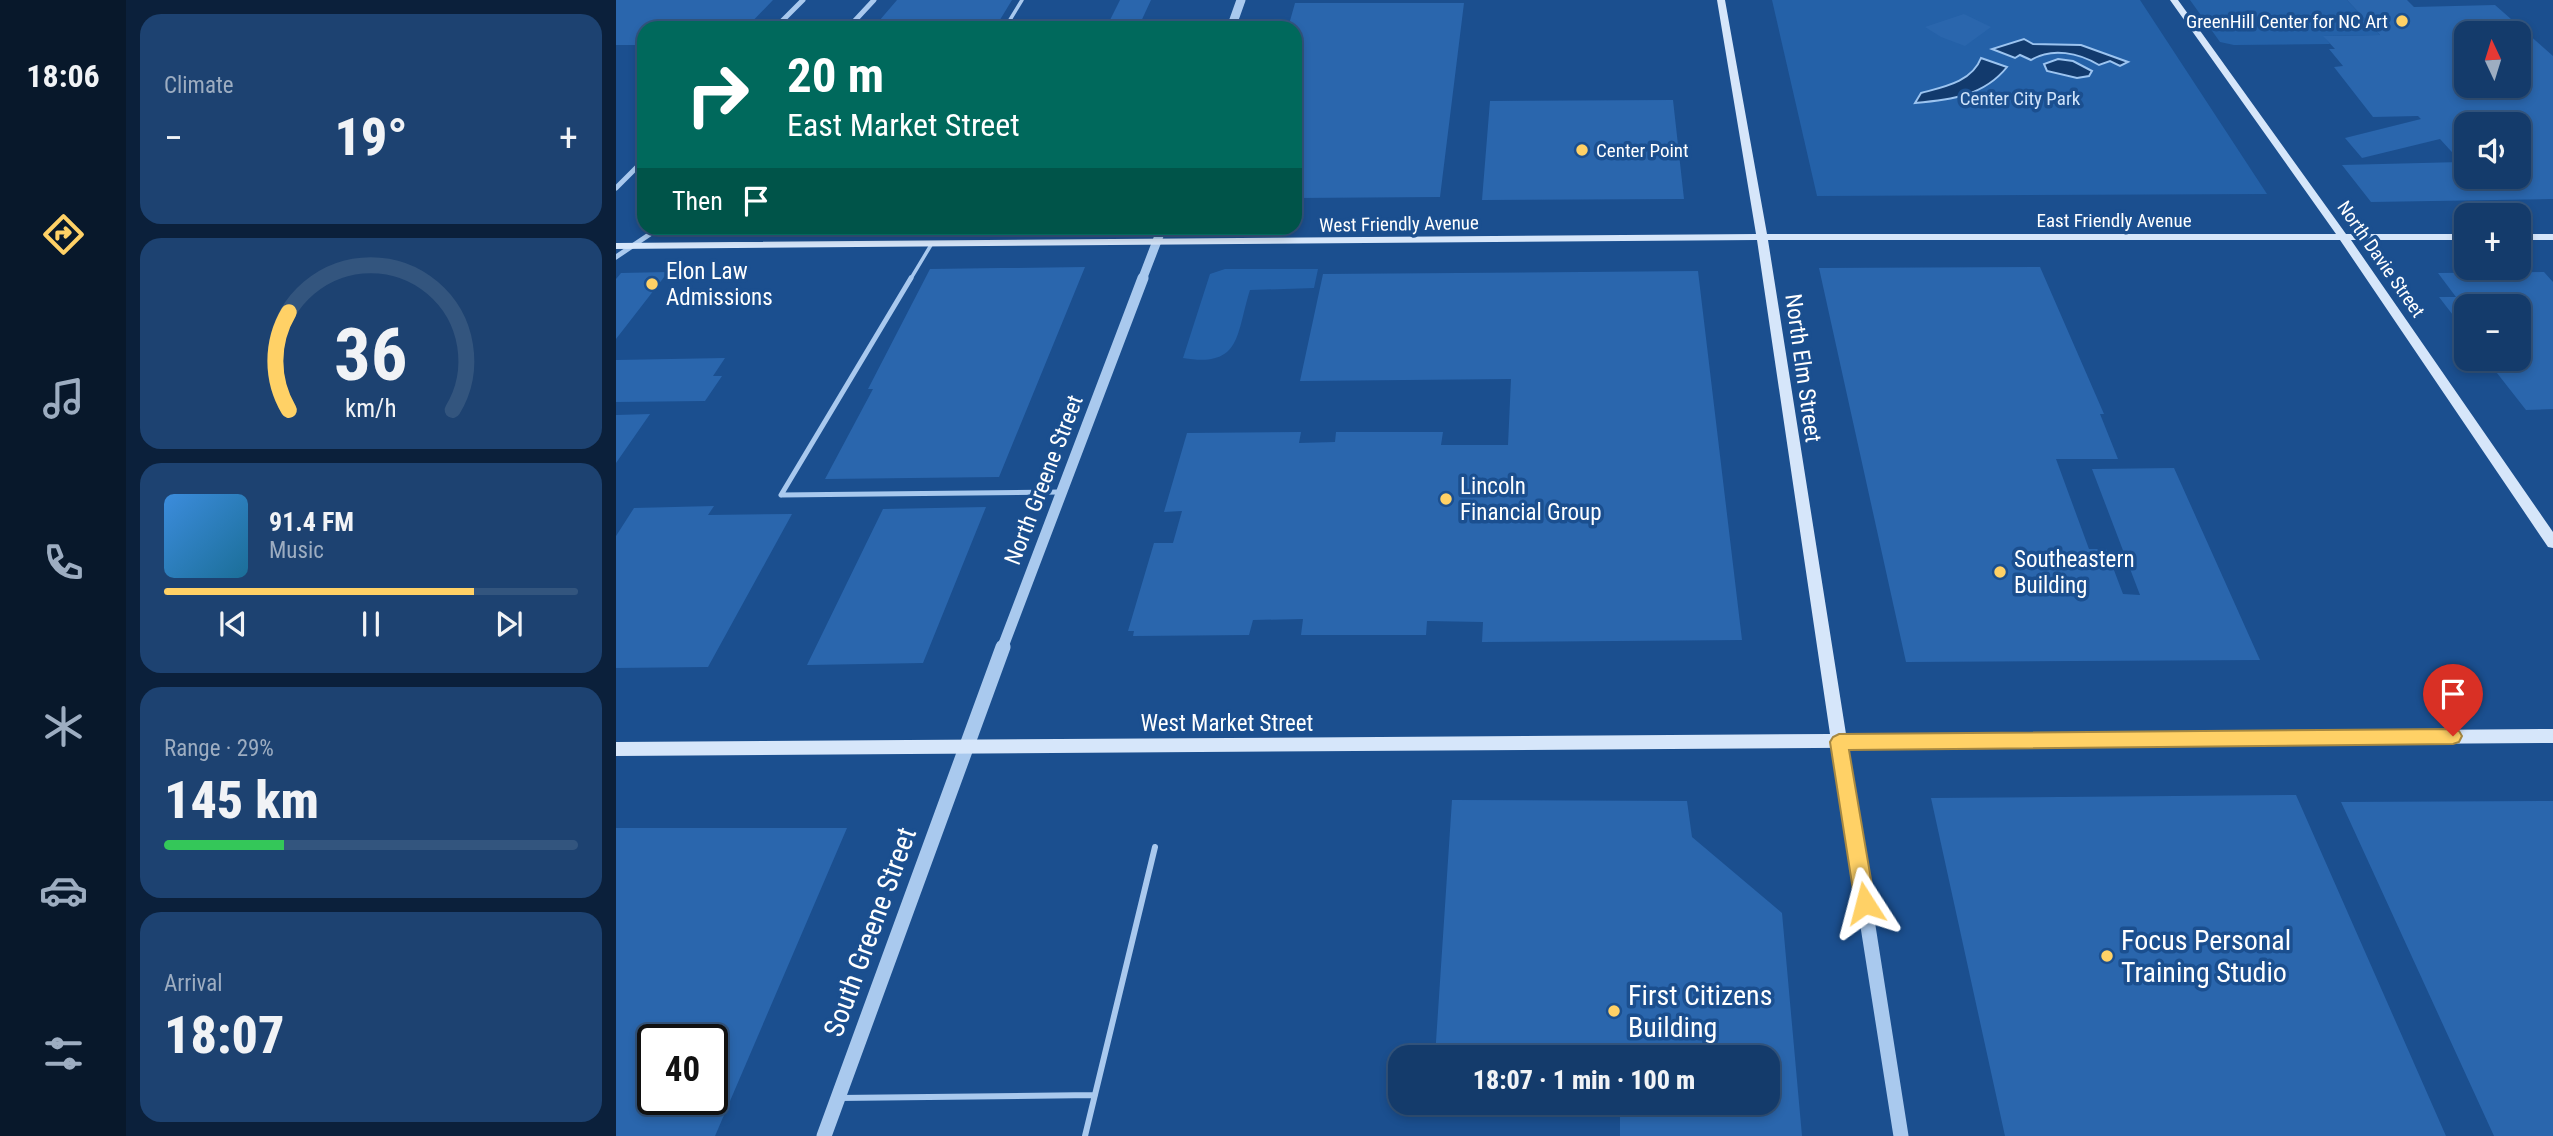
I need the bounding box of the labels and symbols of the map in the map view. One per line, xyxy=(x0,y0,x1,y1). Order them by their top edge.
place label: GreenHill Center for NC Art xyxy=(2186,10,2388,33)
marker: GreenHill Center for NC Art xyxy=(2394,13,2410,29)
north arrow xyxy=(2454,21,2530,98)
park label: Center City Park xyxy=(1960,87,2081,110)
place label: Center Point xyxy=(1596,139,1689,162)
marker: Center Point xyxy=(1574,142,1590,158)
street label: North Davie Street xyxy=(2332,196,2430,322)
street label: East Friendly Avenue xyxy=(2036,209,2192,232)
street label: West Friendly Avenue xyxy=(1319,211,1479,237)
place label: Elon Law Admissions xyxy=(666,258,773,311)
marker: Elon Law Admissions xyxy=(644,276,660,292)
street label: North Elm Street xyxy=(1779,292,1827,444)
street label: North Greene Street xyxy=(999,391,1089,569)
place label: Lincoln Financial Group xyxy=(1460,473,1602,526)
marker: Lincoln Financial Group xyxy=(1438,491,1454,507)
place label: Southeastern Building xyxy=(2014,546,2135,599)
marker: Southeastern Building xyxy=(1992,564,2008,580)
pin xyxy=(2423,664,2483,736)
street label: West Market Street xyxy=(1141,710,1313,737)
street label: South Greene Street xyxy=(817,823,923,1041)
position arrow xyxy=(1828,866,1902,940)
place label: Focus Personal Training Studio xyxy=(2121,924,2291,989)
marker: Focus Personal Training Studio xyxy=(2099,948,2115,964)
place label: First Citizens Building xyxy=(1628,979,1772,1044)
marker: First Citizens Building xyxy=(1606,1003,1622,1019)
speed limit sign: 40 xyxy=(637,1024,728,1115)

